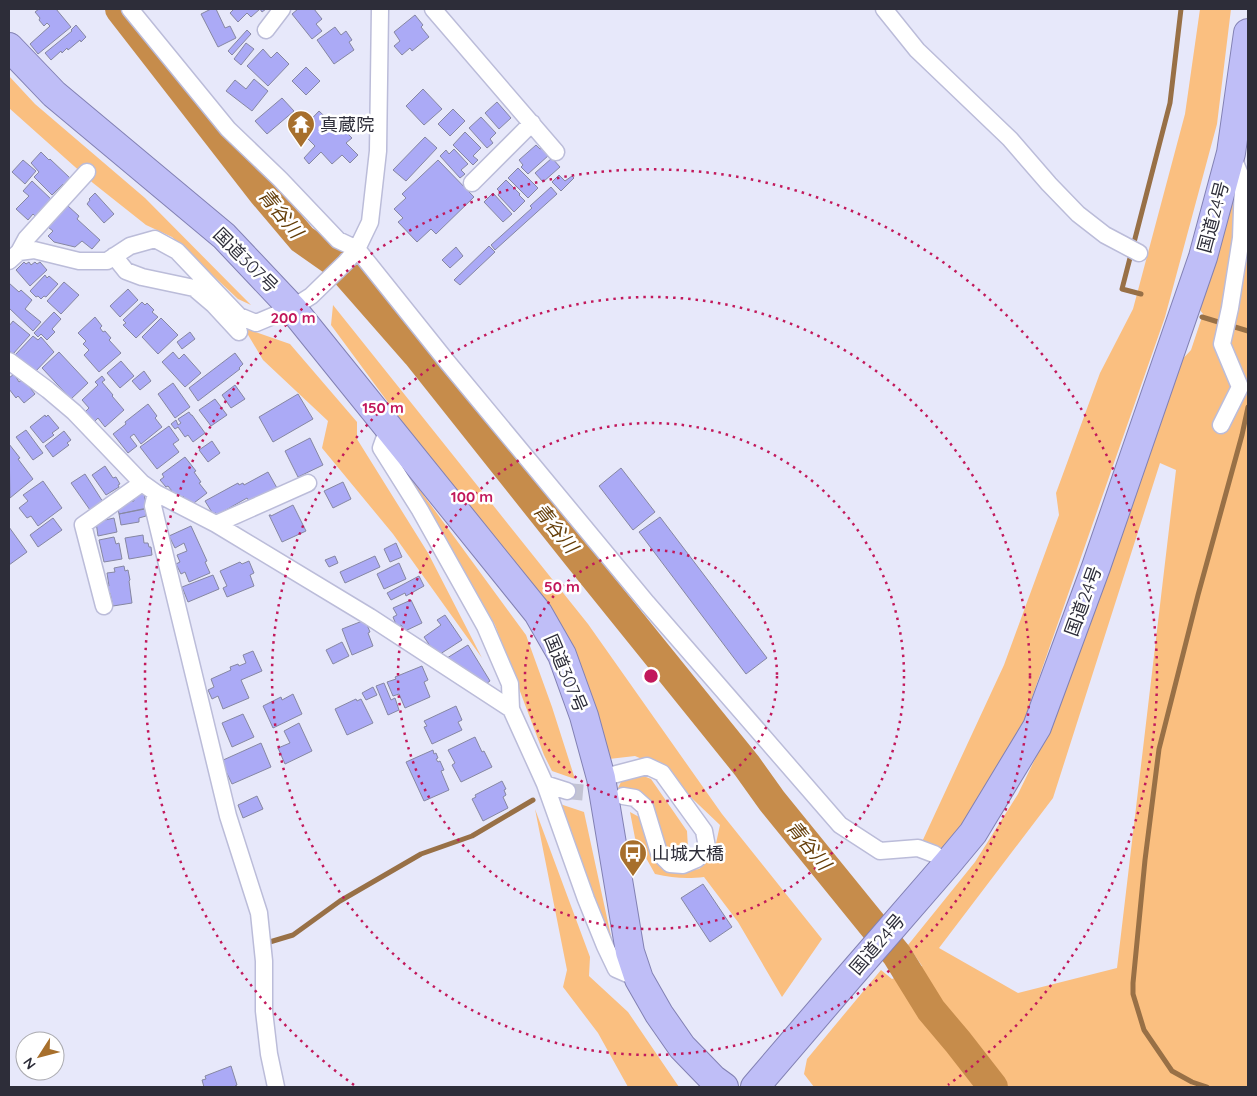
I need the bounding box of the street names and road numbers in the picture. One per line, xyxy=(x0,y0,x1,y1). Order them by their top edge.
street label: 国道24号 xyxy=(1192,179,1234,255)
street label: 国道307号 xyxy=(209,223,283,297)
street label: 国道24号 xyxy=(1060,563,1106,639)
street label: 国道307号 xyxy=(539,631,593,715)
street label: 国道24号 xyxy=(844,909,910,979)

